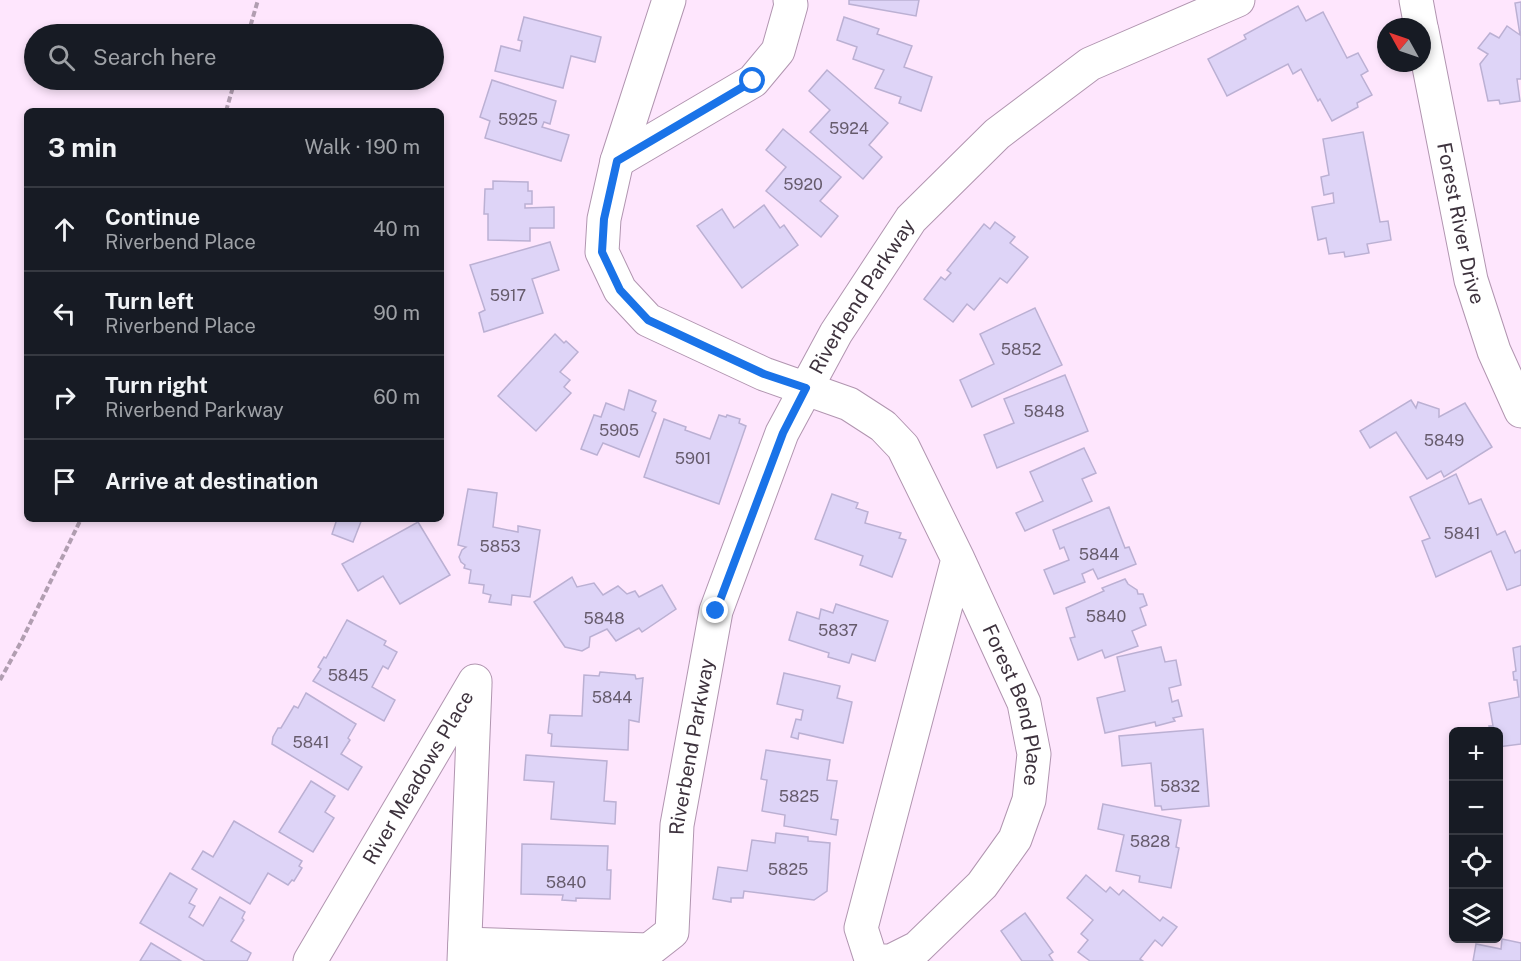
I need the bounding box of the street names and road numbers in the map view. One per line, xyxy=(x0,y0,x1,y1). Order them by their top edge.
street label: Forest River Drive xyxy=(1432,140,1490,307)
street label: Riverbend Parkway xyxy=(804,214,920,378)
street label: Forest Bend Place xyxy=(978,620,1046,787)
street label: Riverbend Parkway xyxy=(665,656,719,835)
street label: River Meadows Place xyxy=(358,686,479,869)

